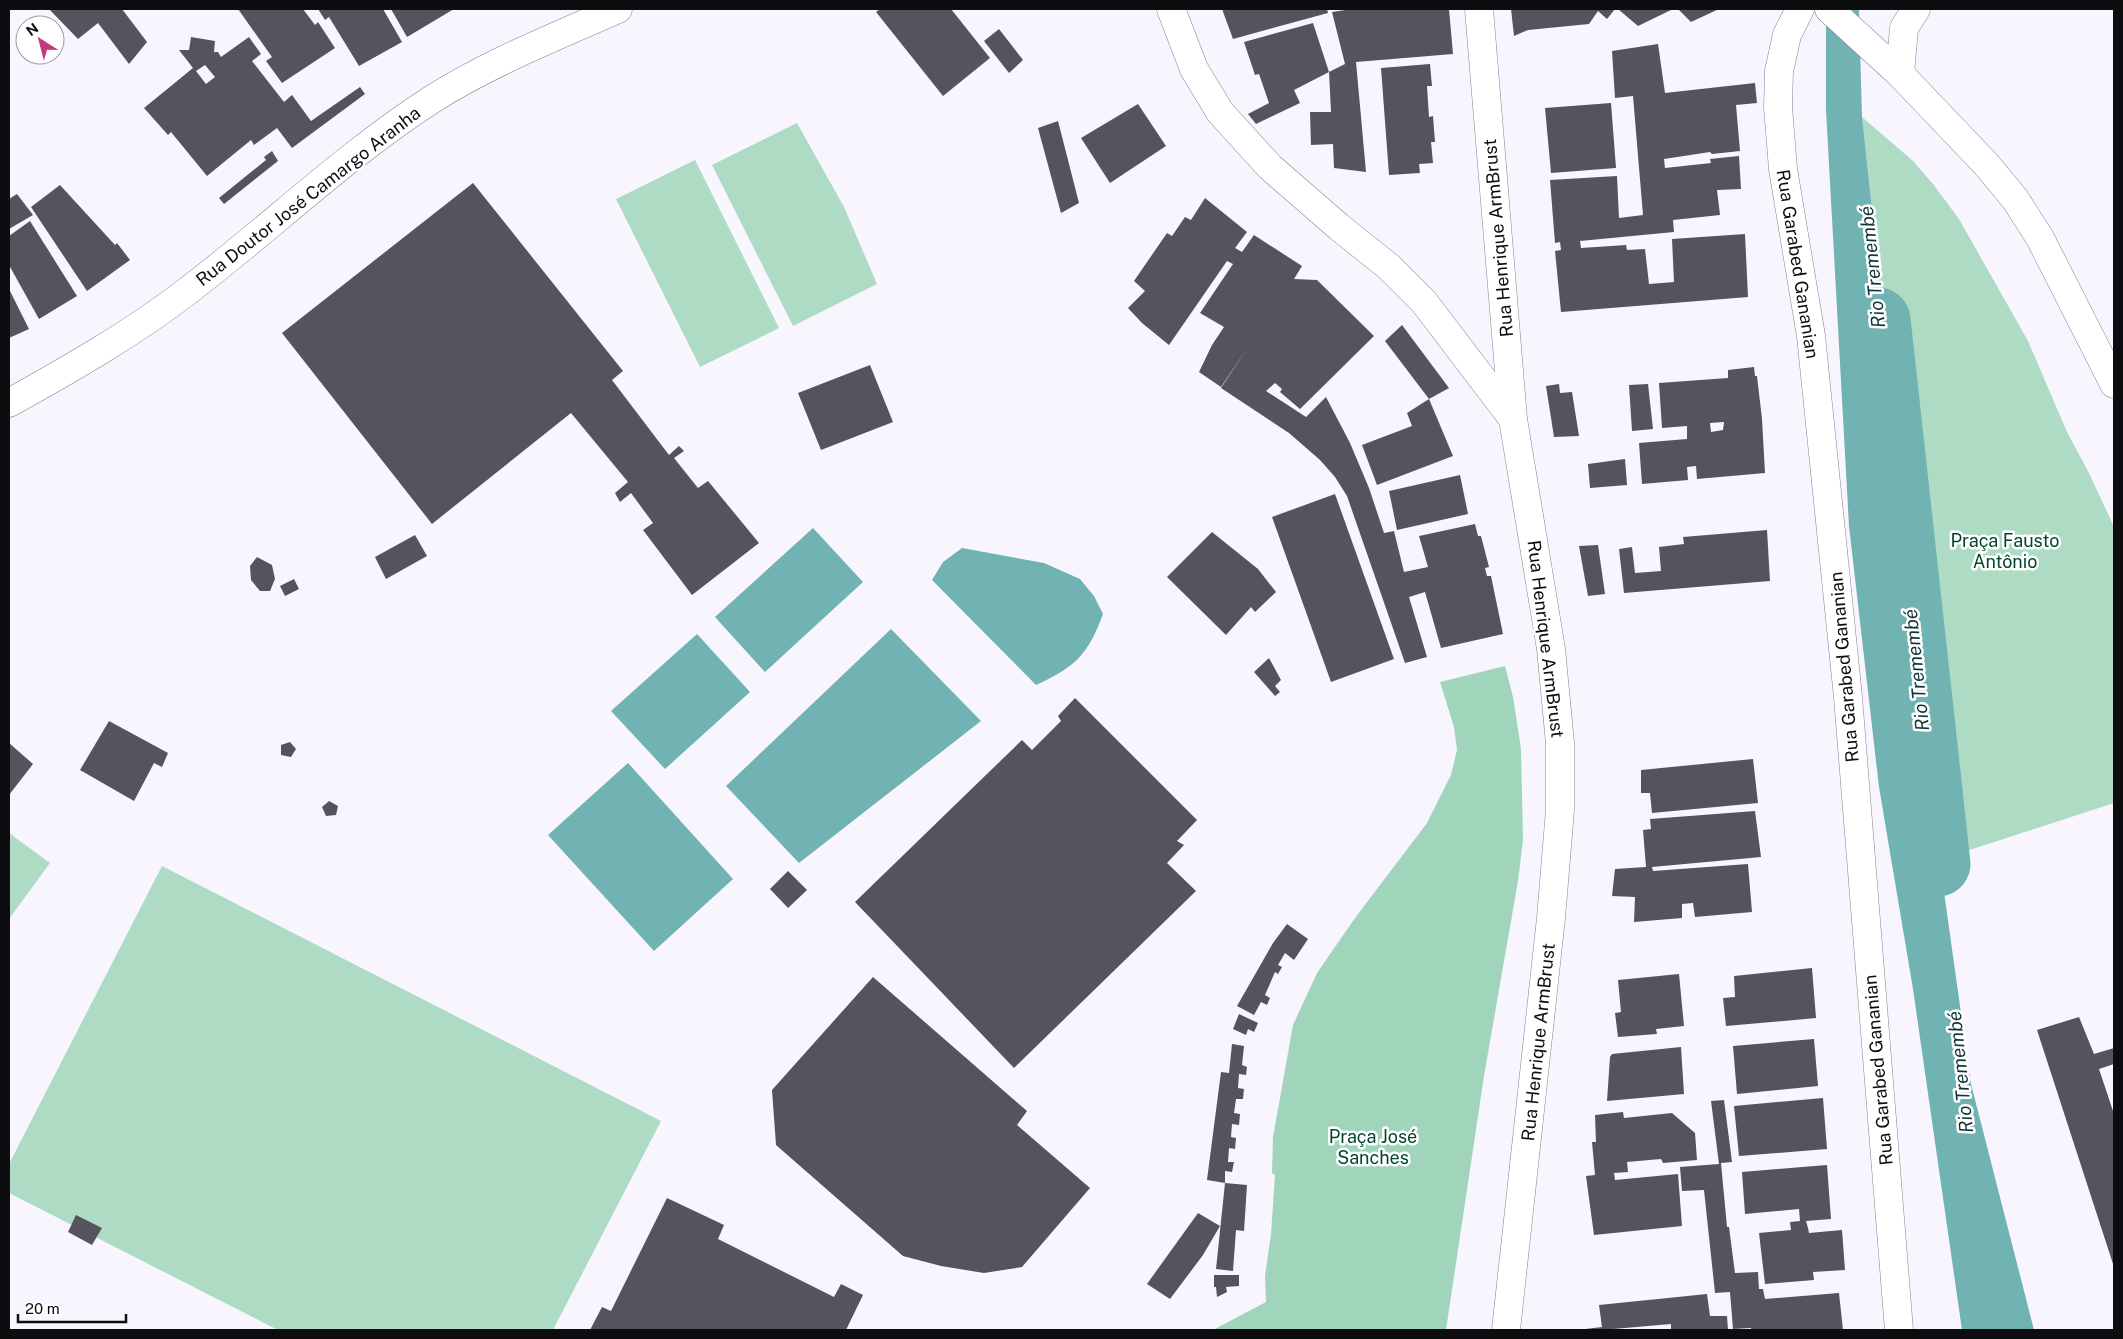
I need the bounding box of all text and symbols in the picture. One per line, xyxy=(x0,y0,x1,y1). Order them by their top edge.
north arrow xyxy=(15,15,65,65)
text: N xyxy=(23,20,41,39)
street label: Rua Doutor José Camargo Aranha xyxy=(192,102,424,290)
street label: Rua Henrique ArmBrust xyxy=(1479,138,1517,338)
street label: Rua Garabed Gananian xyxy=(1773,168,1823,360)
water label: Rio Tremembé xyxy=(1855,205,1889,329)
park label: Praça Fausto Antônio xyxy=(1951,530,2059,572)
street label: Rua Henrique ArmBrust xyxy=(1523,539,1569,739)
street label: Rua Garabed Gananian xyxy=(1825,571,1863,763)
water label: Rio Tremembé xyxy=(1899,608,1933,732)
street label: Rua Henrique ArmBrust xyxy=(1517,942,1559,1142)
street label: Rua Garabed Gananian xyxy=(1859,974,1897,1166)
water label: Rio Tremembé xyxy=(1943,1010,1977,1134)
park label: Praça José Sanches xyxy=(1329,1126,1417,1168)
scale bar xyxy=(18,1292,125,1324)
text: 20 m xyxy=(25,1300,60,1317)

